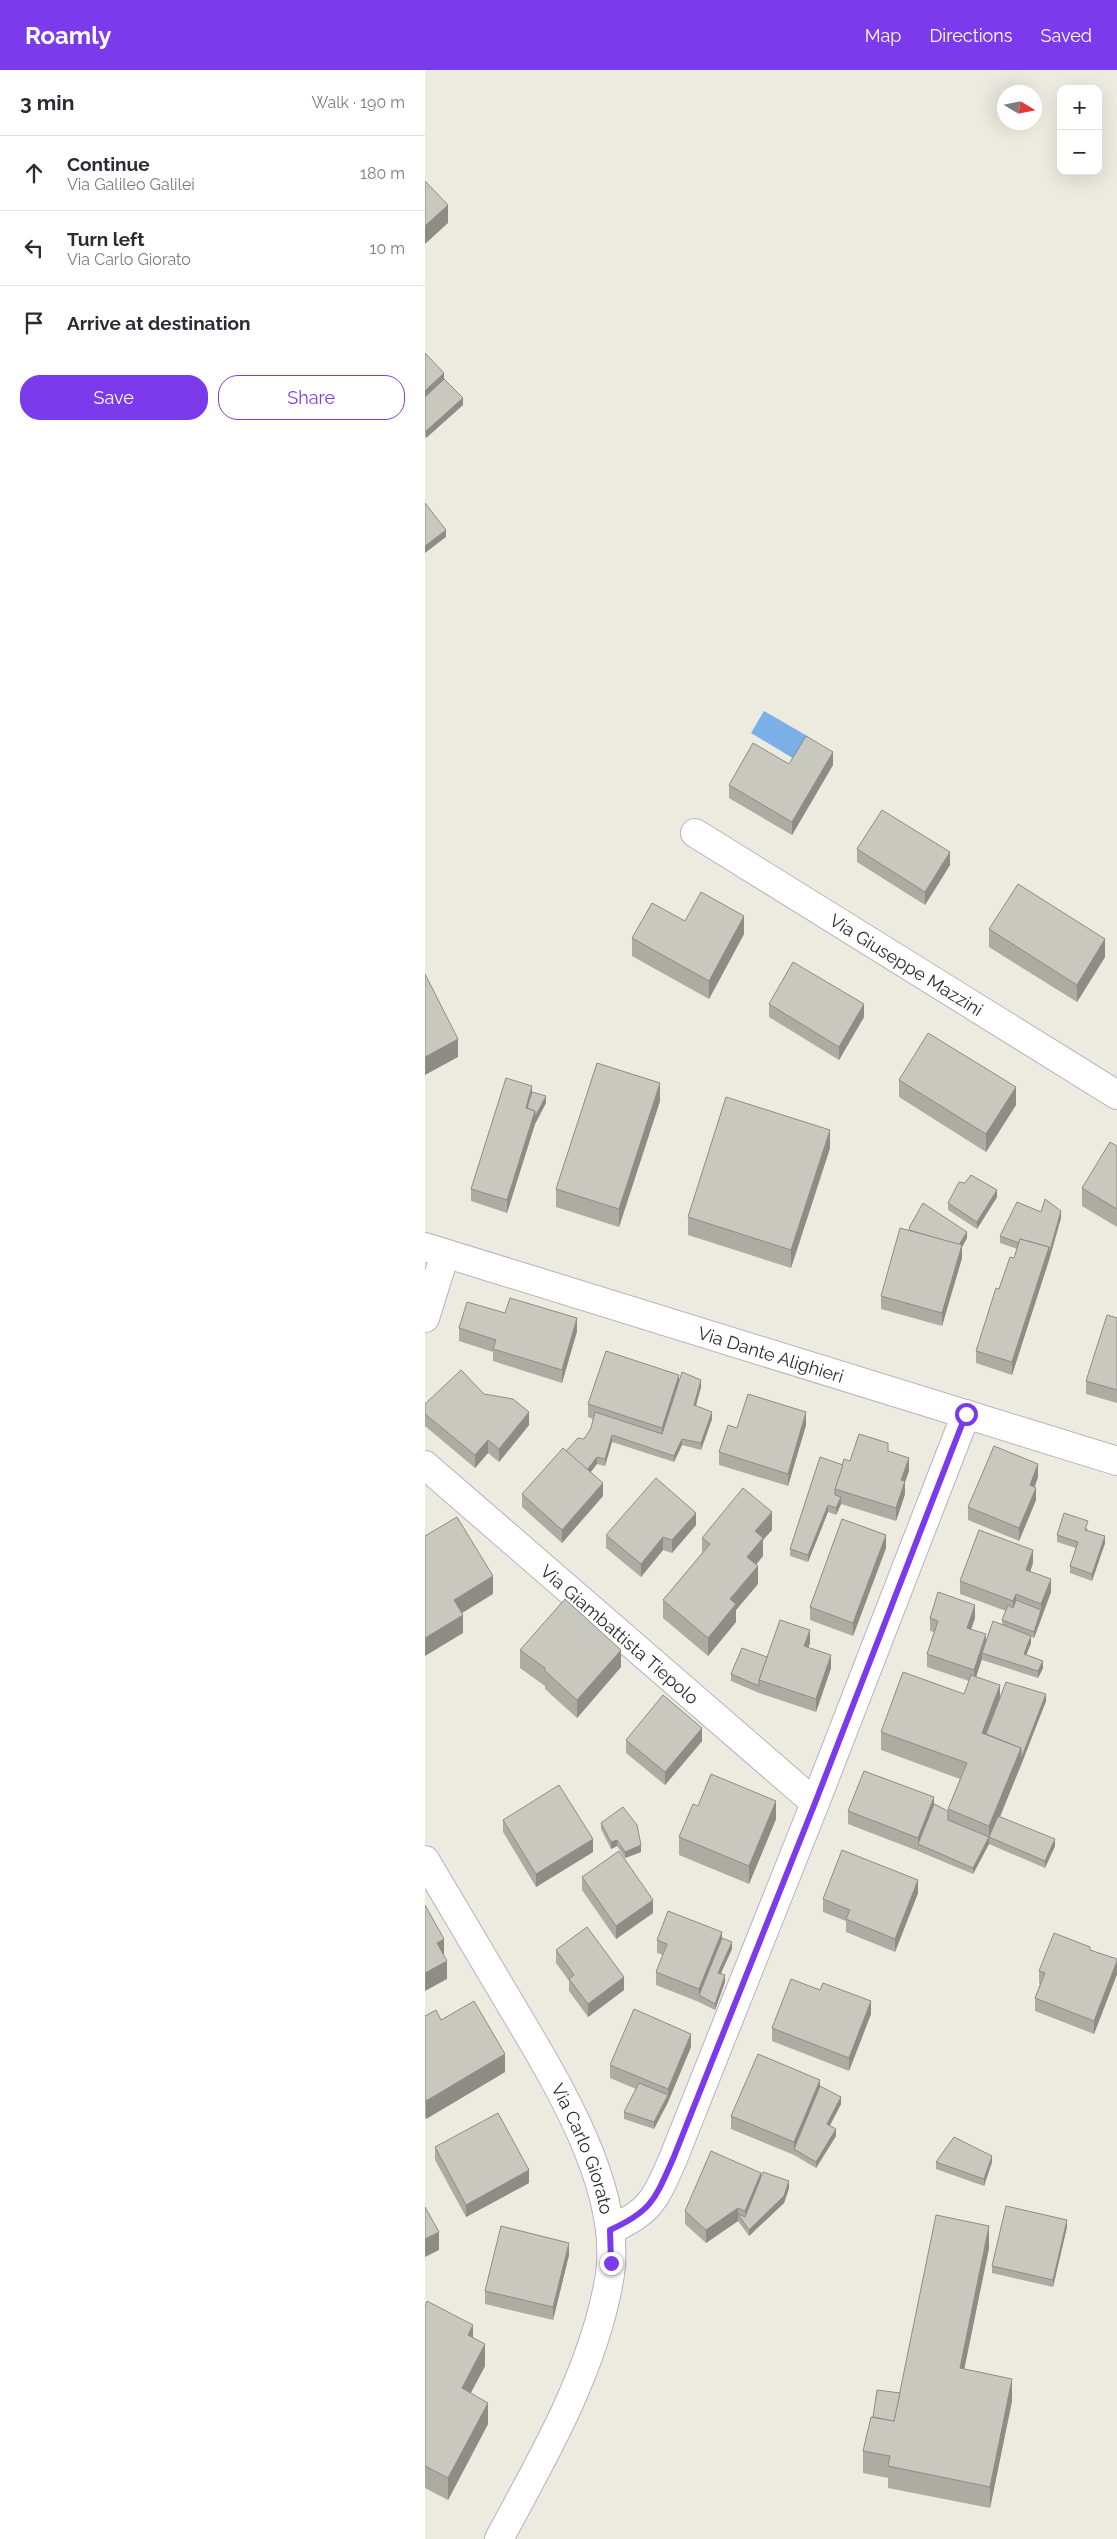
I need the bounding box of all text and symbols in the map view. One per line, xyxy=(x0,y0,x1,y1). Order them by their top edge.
text: Roamly xyxy=(25,21,111,50)
text: Map xyxy=(865,25,901,46)
text: Directions xyxy=(929,25,1013,46)
text: Saved xyxy=(1041,25,1092,46)
north arrow xyxy=(997,85,1042,130)
map controls xyxy=(1057,85,1102,175)
button: + xyxy=(1057,85,1102,130)
text: 3 min xyxy=(20,90,74,115)
text: Walk · 190 m xyxy=(312,93,405,112)
button: − xyxy=(1057,130,1102,175)
text: Continue xyxy=(67,153,150,175)
icon: ahead xyxy=(20,159,48,187)
text: 180 m xyxy=(360,164,405,183)
text: Via Galileo Galilei xyxy=(67,175,195,194)
text: Turn left xyxy=(67,228,144,250)
icon: left xyxy=(20,234,48,262)
text: 10 m xyxy=(370,239,405,258)
text: Via Carlo Giorato xyxy=(67,250,191,269)
icon: arrive xyxy=(20,309,48,337)
text: Arrive at destination xyxy=(67,312,251,334)
button: Save xyxy=(20,375,208,420)
button: Share xyxy=(218,375,405,420)
street label: Via Giuseppe Mazzini xyxy=(826,909,987,1020)
street label: Via Dante Alighieri xyxy=(695,1322,846,1386)
route start xyxy=(955,1403,978,1426)
street label: Via Giambattista Tiepolo xyxy=(537,1560,703,1708)
street label: Via Carlo Giorato xyxy=(548,2079,618,2216)
route end xyxy=(600,2252,623,2275)

